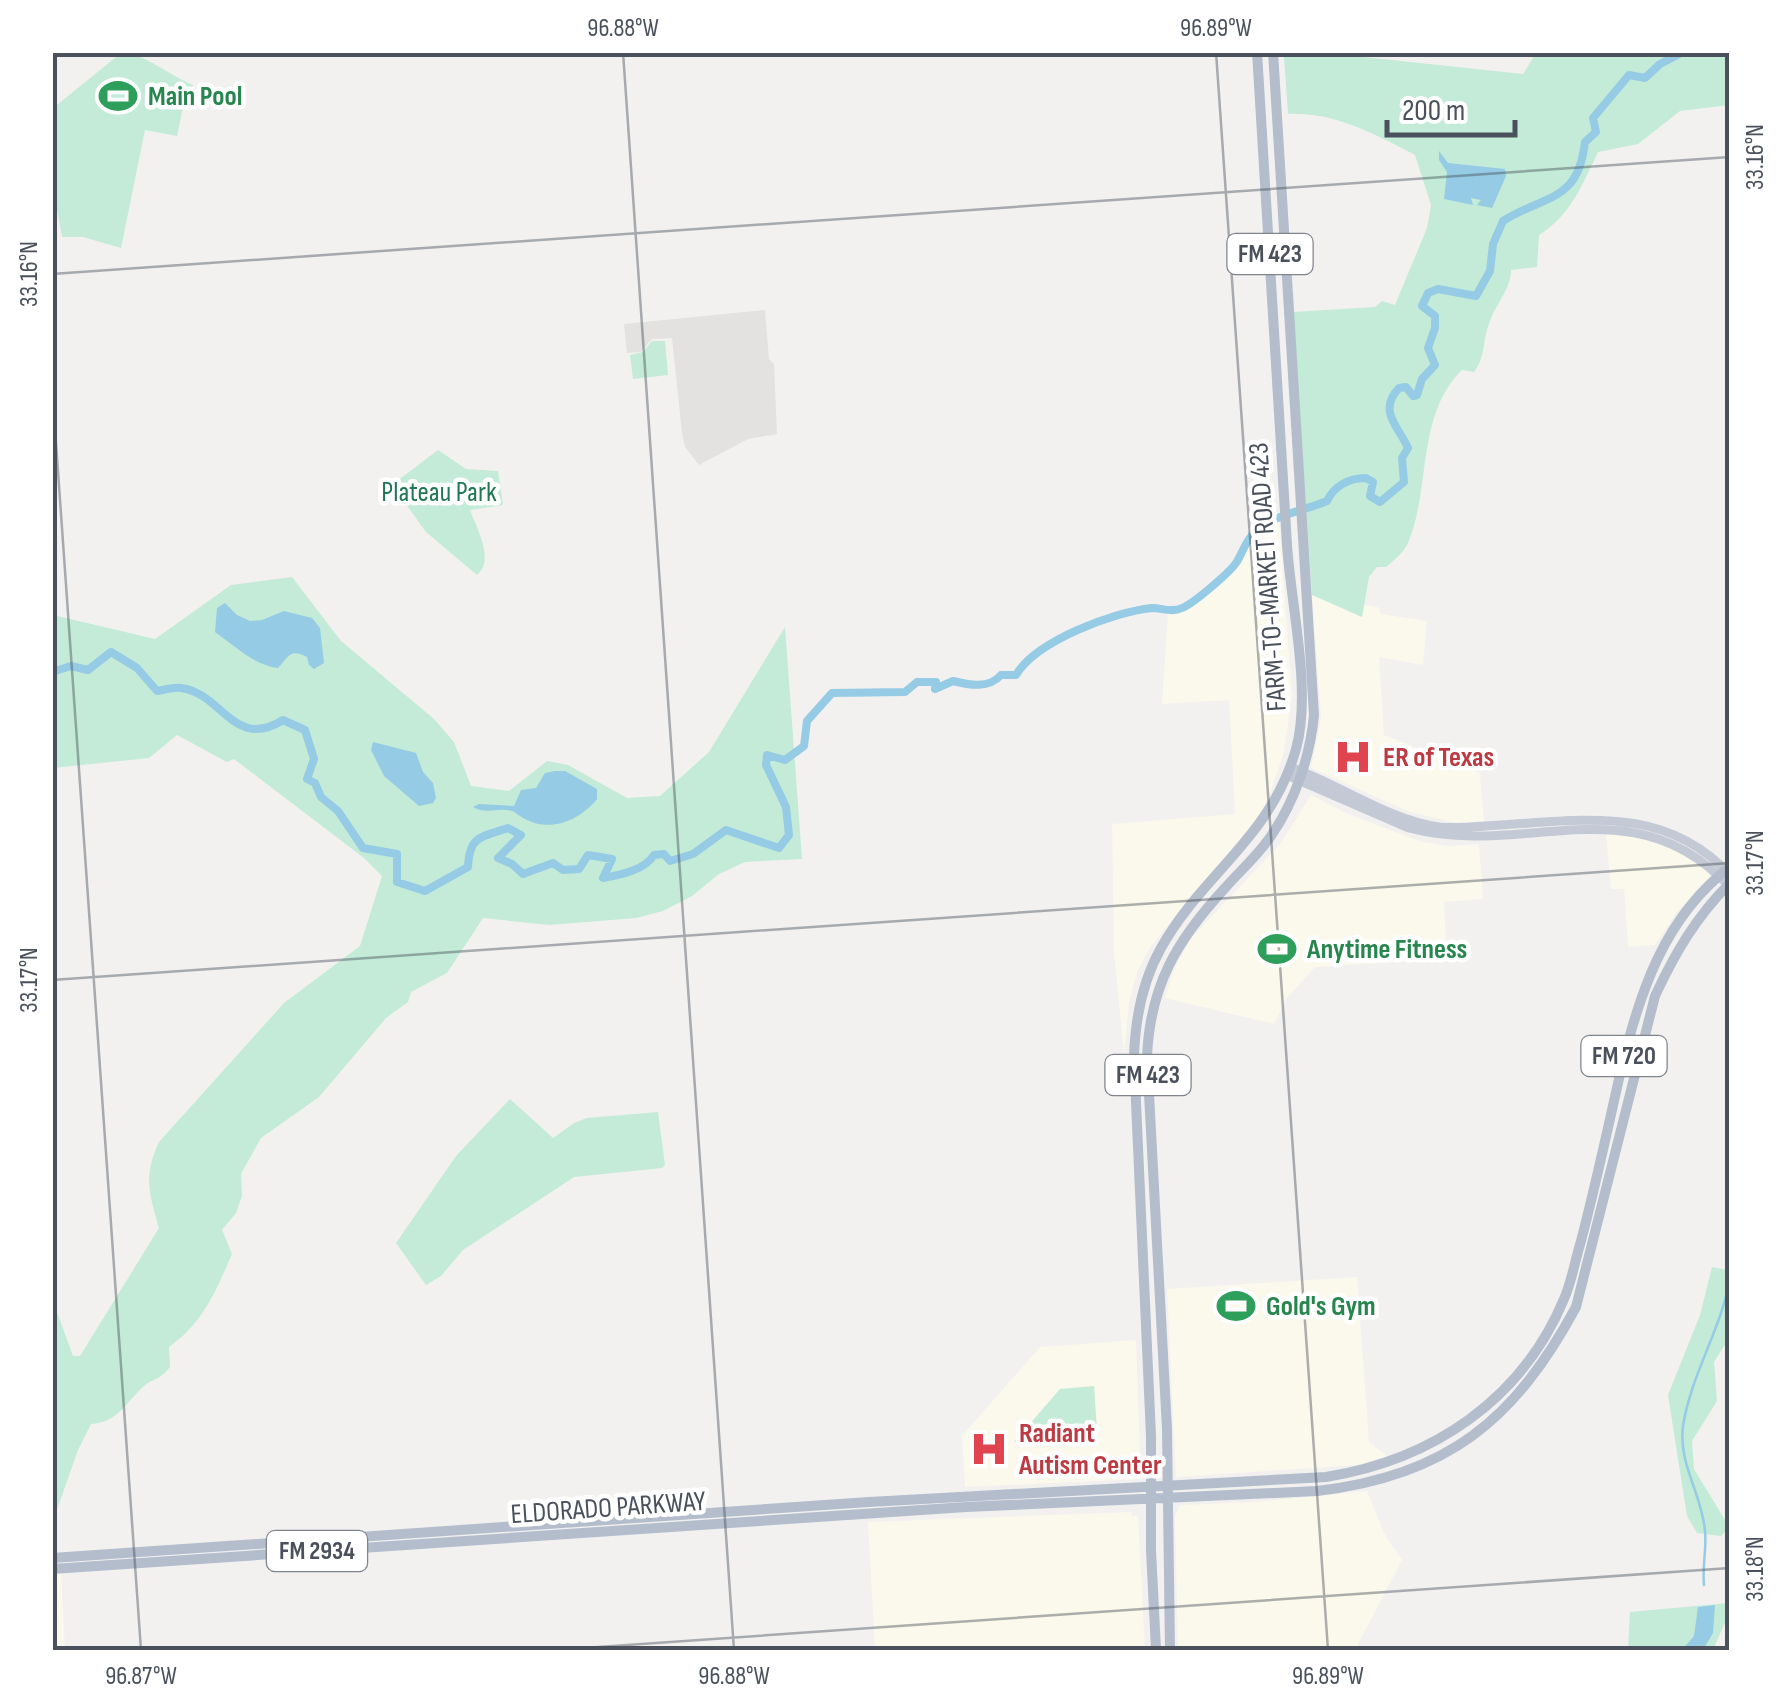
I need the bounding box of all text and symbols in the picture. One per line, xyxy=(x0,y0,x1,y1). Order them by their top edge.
text: 96.88°W xyxy=(587,13,659,44)
text: 96.89°W xyxy=(1180,13,1252,44)
sports icon: Main Pool xyxy=(97,75,139,117)
scale bar xyxy=(1387,75,1514,137)
place label: Main Pool xyxy=(148,80,242,113)
text: 200 m xyxy=(1402,93,1465,129)
text: 33.16°N xyxy=(1740,124,1771,190)
road number: FM 423 xyxy=(1228,234,1312,274)
text: 33.16°N xyxy=(14,241,45,307)
street label: FARM-TO-MARKET ROAD 423 xyxy=(1242,442,1294,712)
park label: Plateau Park xyxy=(381,476,497,509)
hospital icon: ER of Texas xyxy=(1332,736,1374,778)
place label: ER of Texas xyxy=(1383,741,1494,774)
text: 33.17°N xyxy=(1740,830,1771,896)
sports icon: Anytime Fitness xyxy=(1256,928,1298,970)
place label: Anytime Fitness xyxy=(1306,933,1467,966)
text: 33.17°N xyxy=(14,947,45,1013)
road number: FM 720 xyxy=(1582,1036,1666,1076)
road number: FM 423 xyxy=(1106,1055,1190,1095)
sports icon: Gold's Gym xyxy=(1215,1285,1257,1327)
place label: Gold's Gym xyxy=(1266,1290,1376,1323)
place label: Radiant Autism Center xyxy=(1018,1417,1162,1482)
hospital icon: Radiant Autism Center xyxy=(968,1428,1010,1470)
street label: ELDORADO PARKWAY xyxy=(509,1485,707,1531)
road number: FM 2934 xyxy=(267,1531,367,1571)
text: 33.18°N xyxy=(1740,1536,1771,1602)
text: 96.87°W xyxy=(105,1661,177,1692)
text: 96.88°W xyxy=(698,1661,770,1692)
text: 96.89°W xyxy=(1292,1661,1364,1692)

